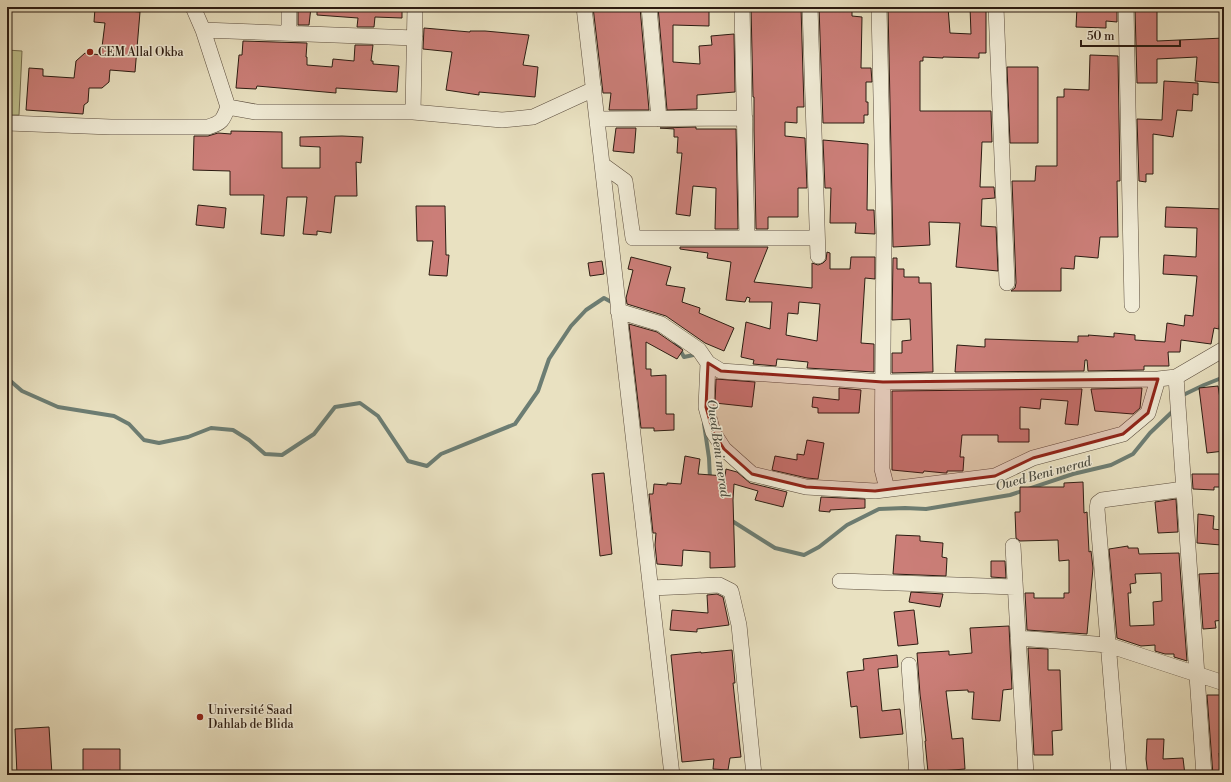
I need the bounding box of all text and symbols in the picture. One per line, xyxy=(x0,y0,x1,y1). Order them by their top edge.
scale bar xyxy=(1081,22,1180,48)
text: 50 m xyxy=(1087,29,1115,44)
place label: CEM Allal Okba xyxy=(98,45,185,60)
marker: CEM Allal Okba xyxy=(85,47,95,57)
water label: Oued Beni merad xyxy=(703,398,733,499)
water label: Oued Beni merad xyxy=(994,453,1094,494)
place label: Université Saad Dahlab de Blida xyxy=(208,703,295,732)
marker: Université Saad Dahlab de Blida xyxy=(195,712,205,722)

